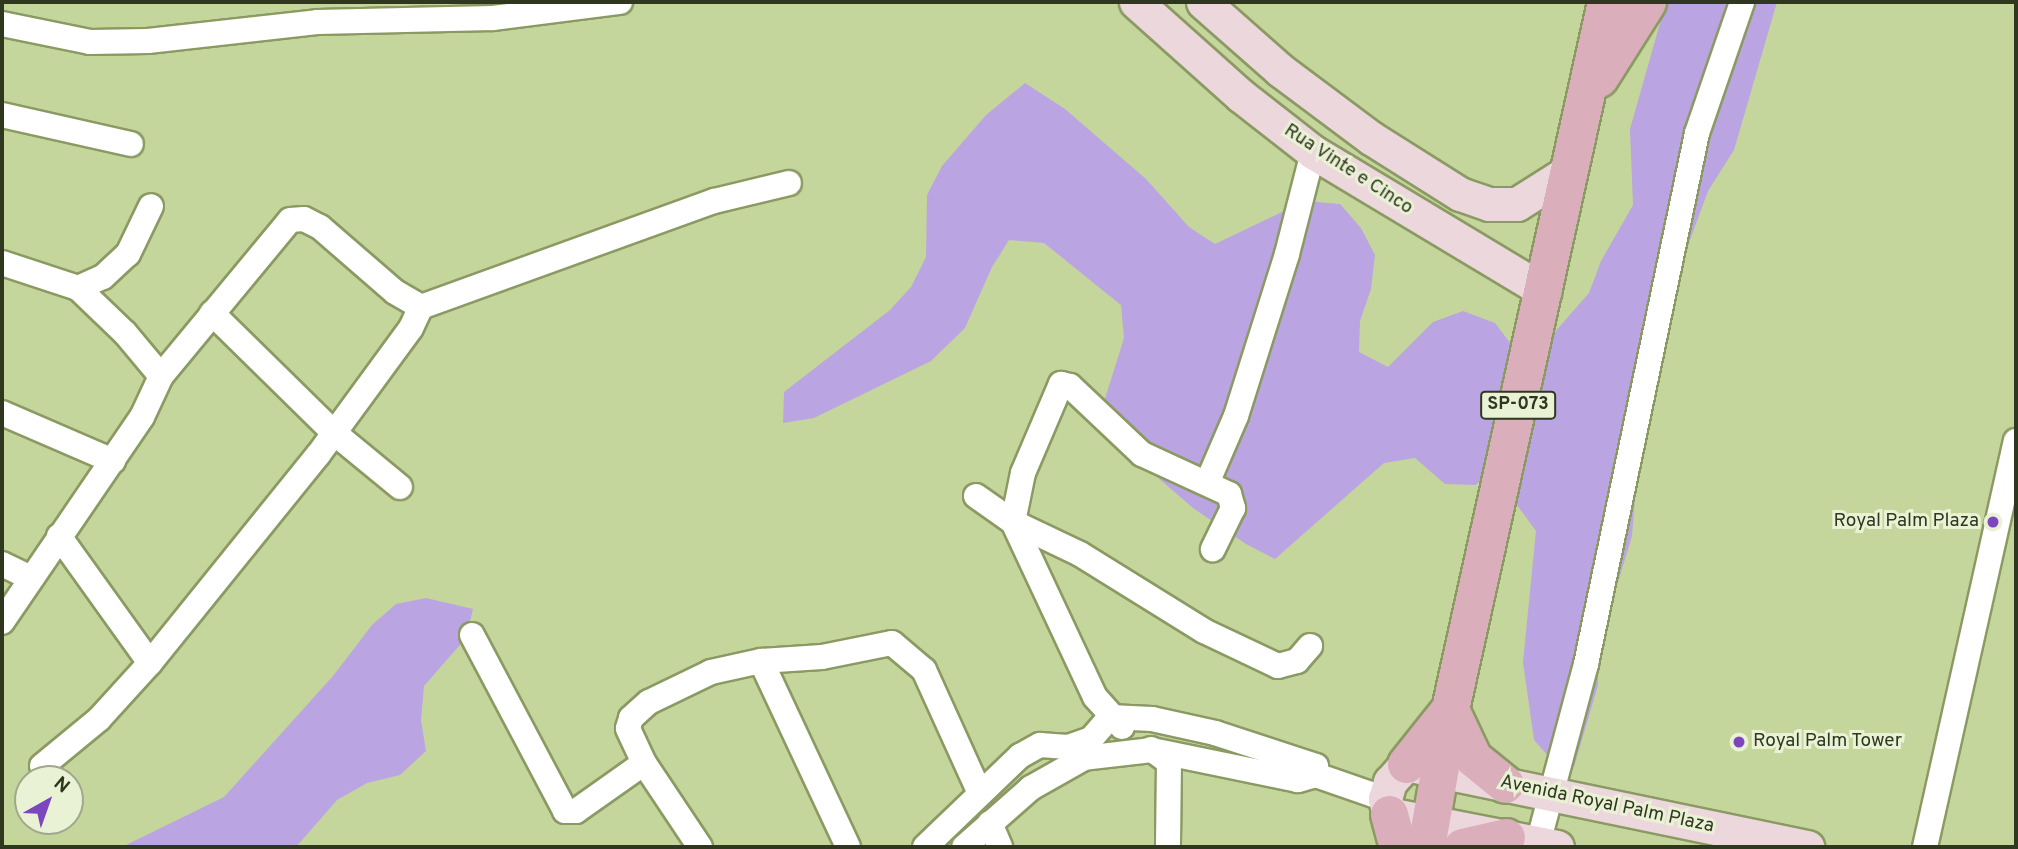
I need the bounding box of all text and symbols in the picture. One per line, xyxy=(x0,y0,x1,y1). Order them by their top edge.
street label: Rua Vinte e Cinco xyxy=(1279,120,1417,220)
road number: SP-073 xyxy=(1480,390,1556,419)
place label: Royal Palm Plaza xyxy=(1834,511,1979,533)
marker: Royal Palm Plaza xyxy=(1985,514,2001,530)
place label: Royal Palm Tower xyxy=(1753,731,1903,753)
marker: Royal Palm Tower xyxy=(1731,734,1747,750)
north arrow xyxy=(14,765,84,835)
street label: Avenida Royal Palm Plaza xyxy=(1498,771,1716,839)
text: N xyxy=(48,772,74,799)

